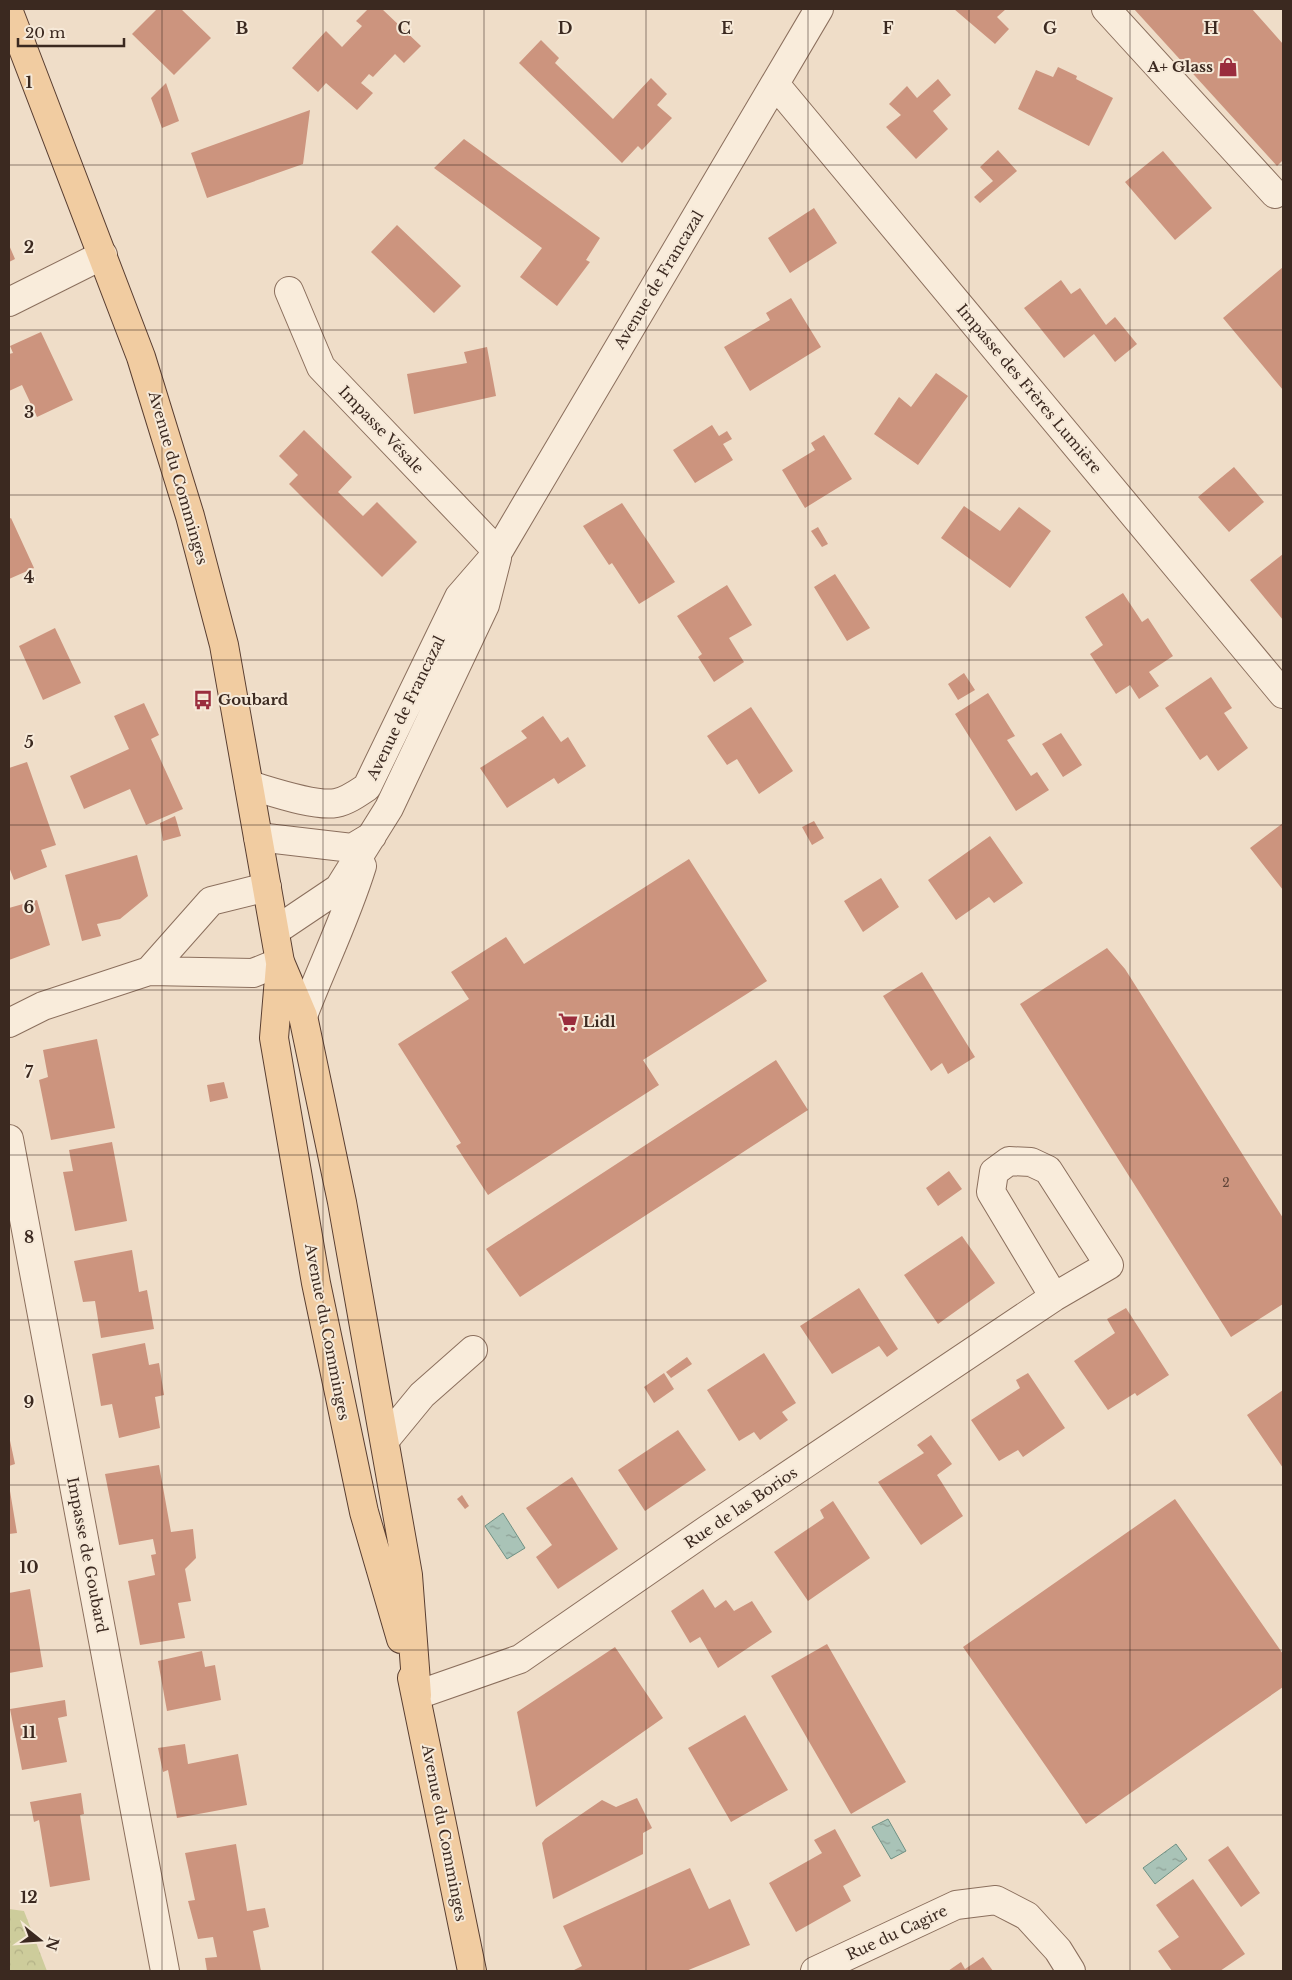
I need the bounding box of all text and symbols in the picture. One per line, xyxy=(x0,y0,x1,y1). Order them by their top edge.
scale bar xyxy=(18,15,124,47)
text: B xyxy=(236,18,249,38)
text: C xyxy=(397,18,411,38)
text: D xyxy=(558,18,572,38)
text: E xyxy=(721,18,733,38)
text: F xyxy=(882,18,894,38)
text: G xyxy=(1043,18,1057,38)
text: H xyxy=(1203,18,1219,38)
text: 20 m xyxy=(25,23,65,42)
shop icon: A+ Glass xyxy=(1217,56,1239,78)
place label: A+ Glass xyxy=(1146,57,1213,76)
text: 1 xyxy=(26,72,33,92)
street label: Avenue de Francazal xyxy=(609,207,707,353)
text: 2 xyxy=(24,237,34,257)
street label: Impasse des Frères Lumière xyxy=(953,300,1106,477)
street label: Impasse Vésale xyxy=(335,382,428,477)
street label: Avenue du Comminges xyxy=(144,388,212,567)
text: 3 xyxy=(24,402,34,422)
text: 4 xyxy=(24,567,34,587)
street label: Avenue de Francazal xyxy=(362,632,449,784)
bus stop icon: Goubard xyxy=(192,689,214,711)
place label: Goubard xyxy=(218,690,289,709)
text: 5 xyxy=(24,732,34,752)
text: 6 xyxy=(24,897,35,917)
supermarket icon: Lidl xyxy=(557,1011,579,1033)
place label: Lidl xyxy=(583,1012,616,1031)
text: 7 xyxy=(25,1062,34,1082)
house number: 2 xyxy=(1222,1175,1230,1190)
text: 8 xyxy=(24,1227,34,1247)
street label: Avenue du Comminges xyxy=(301,1241,354,1422)
text: 9 xyxy=(24,1392,35,1412)
street label: Rue de las Borios xyxy=(681,1463,801,1552)
street label: Impasse de Goubard xyxy=(63,1475,112,1635)
text: 10 xyxy=(19,1557,39,1577)
text: 11 xyxy=(22,1722,36,1742)
street label: Avenue du Comminges xyxy=(418,1742,471,1923)
text: 12 xyxy=(20,1887,38,1907)
street label: Rue du Cagire xyxy=(843,1901,950,1964)
north arrow xyxy=(15,1915,65,1965)
text: N xyxy=(42,1935,63,1953)

